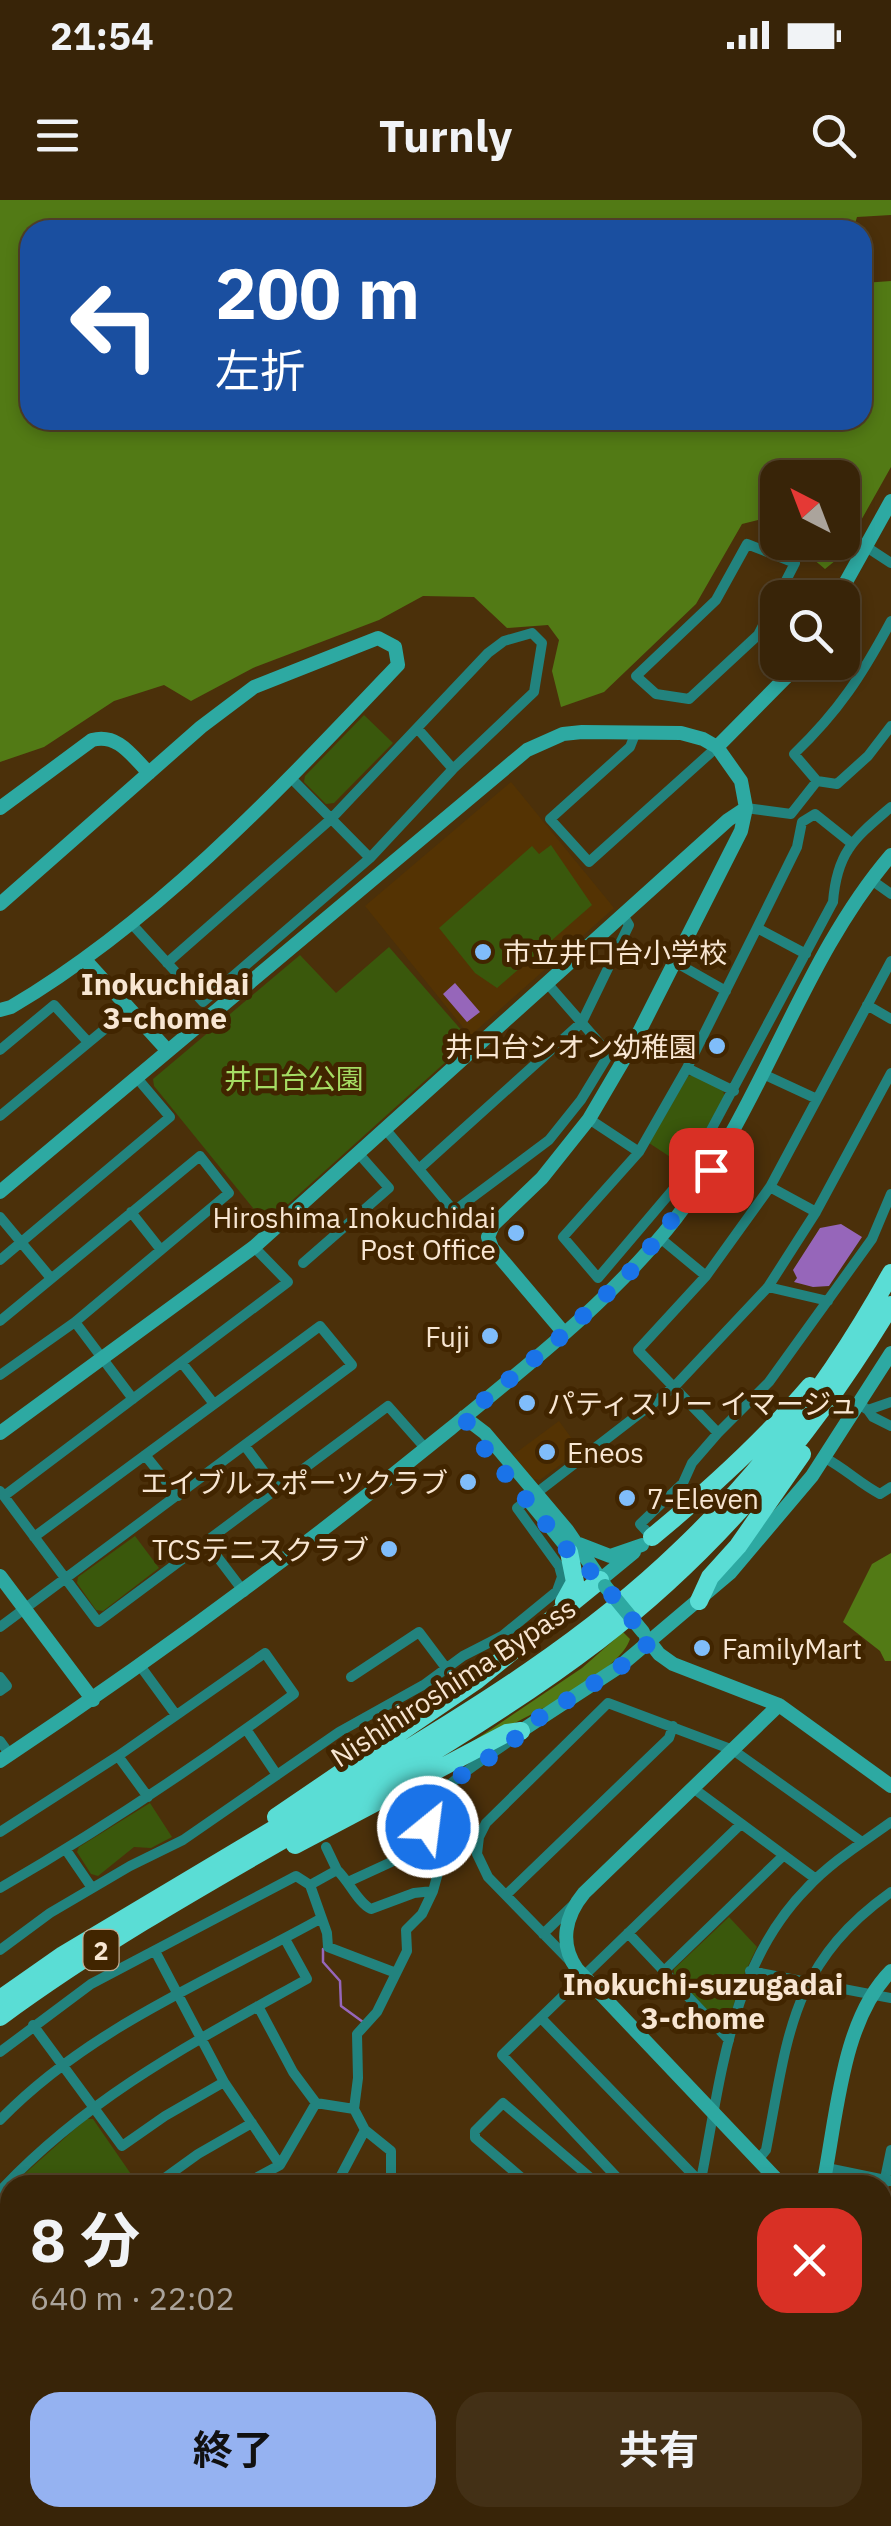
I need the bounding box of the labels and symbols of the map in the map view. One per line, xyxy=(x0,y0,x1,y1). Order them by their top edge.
north arrow xyxy=(760,460,860,560)
place label: 市立井口台小学校 xyxy=(503,934,727,971)
marker: 市立井口台小学校 xyxy=(472,941,494,963)
district label: Inokuchidai 3-chome xyxy=(81,964,249,1037)
place label: 井口台シオン幼稚園 xyxy=(445,1028,697,1065)
marker: 井口台シオン幼稚園 xyxy=(706,1035,728,1057)
park label: 井口台公園 xyxy=(224,1060,364,1097)
pin xyxy=(669,1128,754,1213)
place label: Hiroshima Inokuchidai Post Office xyxy=(212,1199,496,1268)
marker: Hiroshima Inokuchidai Post Office xyxy=(505,1222,527,1244)
place label: Fuji xyxy=(425,1318,470,1355)
marker: Fuji xyxy=(479,1325,501,1347)
place label: パティスリー イマージュ xyxy=(547,1385,857,1422)
marker: パティスリー イマージュ xyxy=(516,1392,538,1414)
place label: Eneos xyxy=(567,1434,644,1471)
marker: Eneos xyxy=(536,1441,558,1463)
place label: エイブルスポーツクラブ xyxy=(141,1464,448,1501)
marker: エイブルスポーツクラブ xyxy=(457,1471,479,1493)
place label: 7-Eleven xyxy=(647,1480,759,1517)
marker: 7-Eleven xyxy=(616,1487,638,1509)
place label: TCSテニスクラブ xyxy=(152,1531,369,1568)
marker: TCSテニスクラブ xyxy=(378,1538,400,1560)
street label: Nishihiroshima Bypass xyxy=(323,1589,583,1775)
place label: FamilyMart xyxy=(722,1630,862,1667)
marker: FamilyMart xyxy=(691,1637,713,1659)
position arrow xyxy=(376,1775,480,1879)
road number: 2 xyxy=(84,1930,118,1970)
district label: Inokuchi-suzugadai 3-chome xyxy=(563,1964,843,2037)

